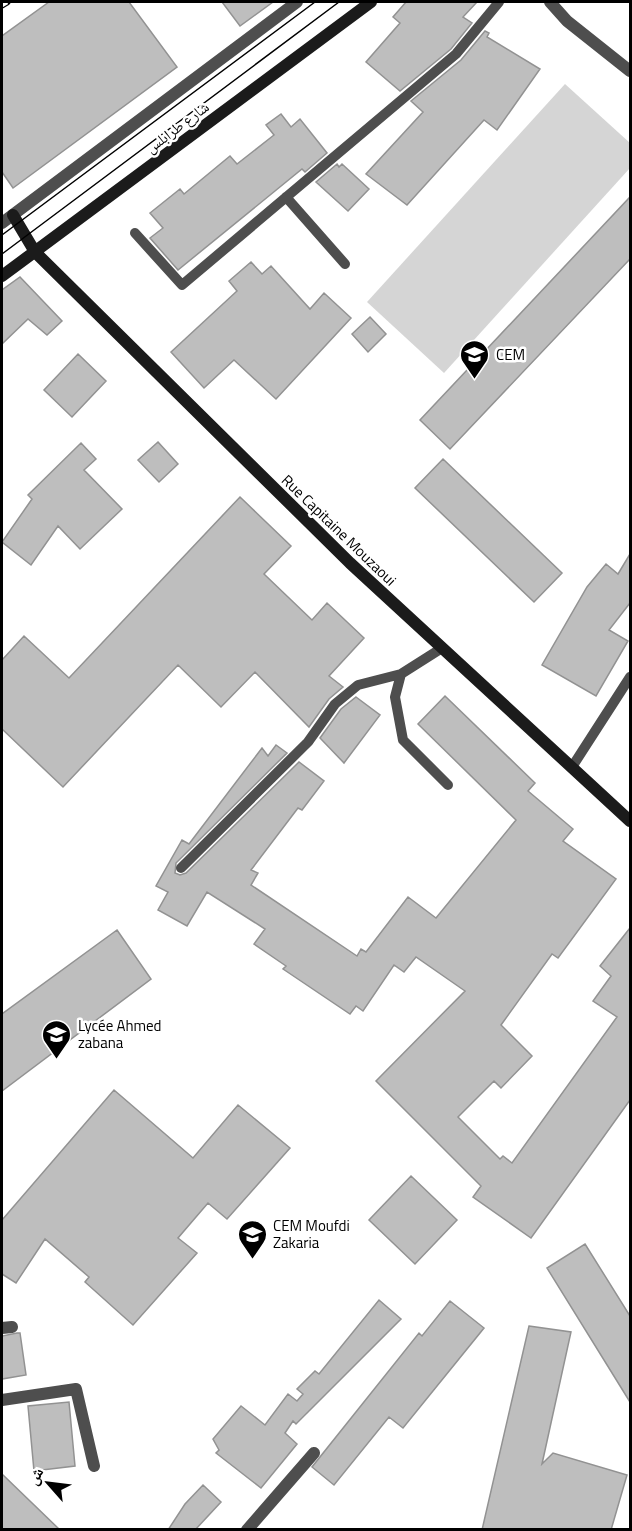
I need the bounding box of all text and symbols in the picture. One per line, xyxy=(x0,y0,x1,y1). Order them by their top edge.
street label: شارع طرابلس xyxy=(140,95,214,159)
school or university icon: CEM xyxy=(459,338,491,380)
place label: CEM xyxy=(496,343,525,366)
street label: Rue Capitaine Mouzaoui xyxy=(276,469,402,591)
place label: Lycée Ahmed zabana xyxy=(78,1014,162,1054)
school or university icon: Lycée Ahmed zabana xyxy=(41,1018,73,1060)
place label: CEM Moufdi Zakaria xyxy=(273,1214,350,1254)
school or university icon: CEM Moufdi Zakaria xyxy=(236,1218,268,1260)
north arrow xyxy=(18,1453,78,1513)
text: ش xyxy=(20,1463,49,1489)

